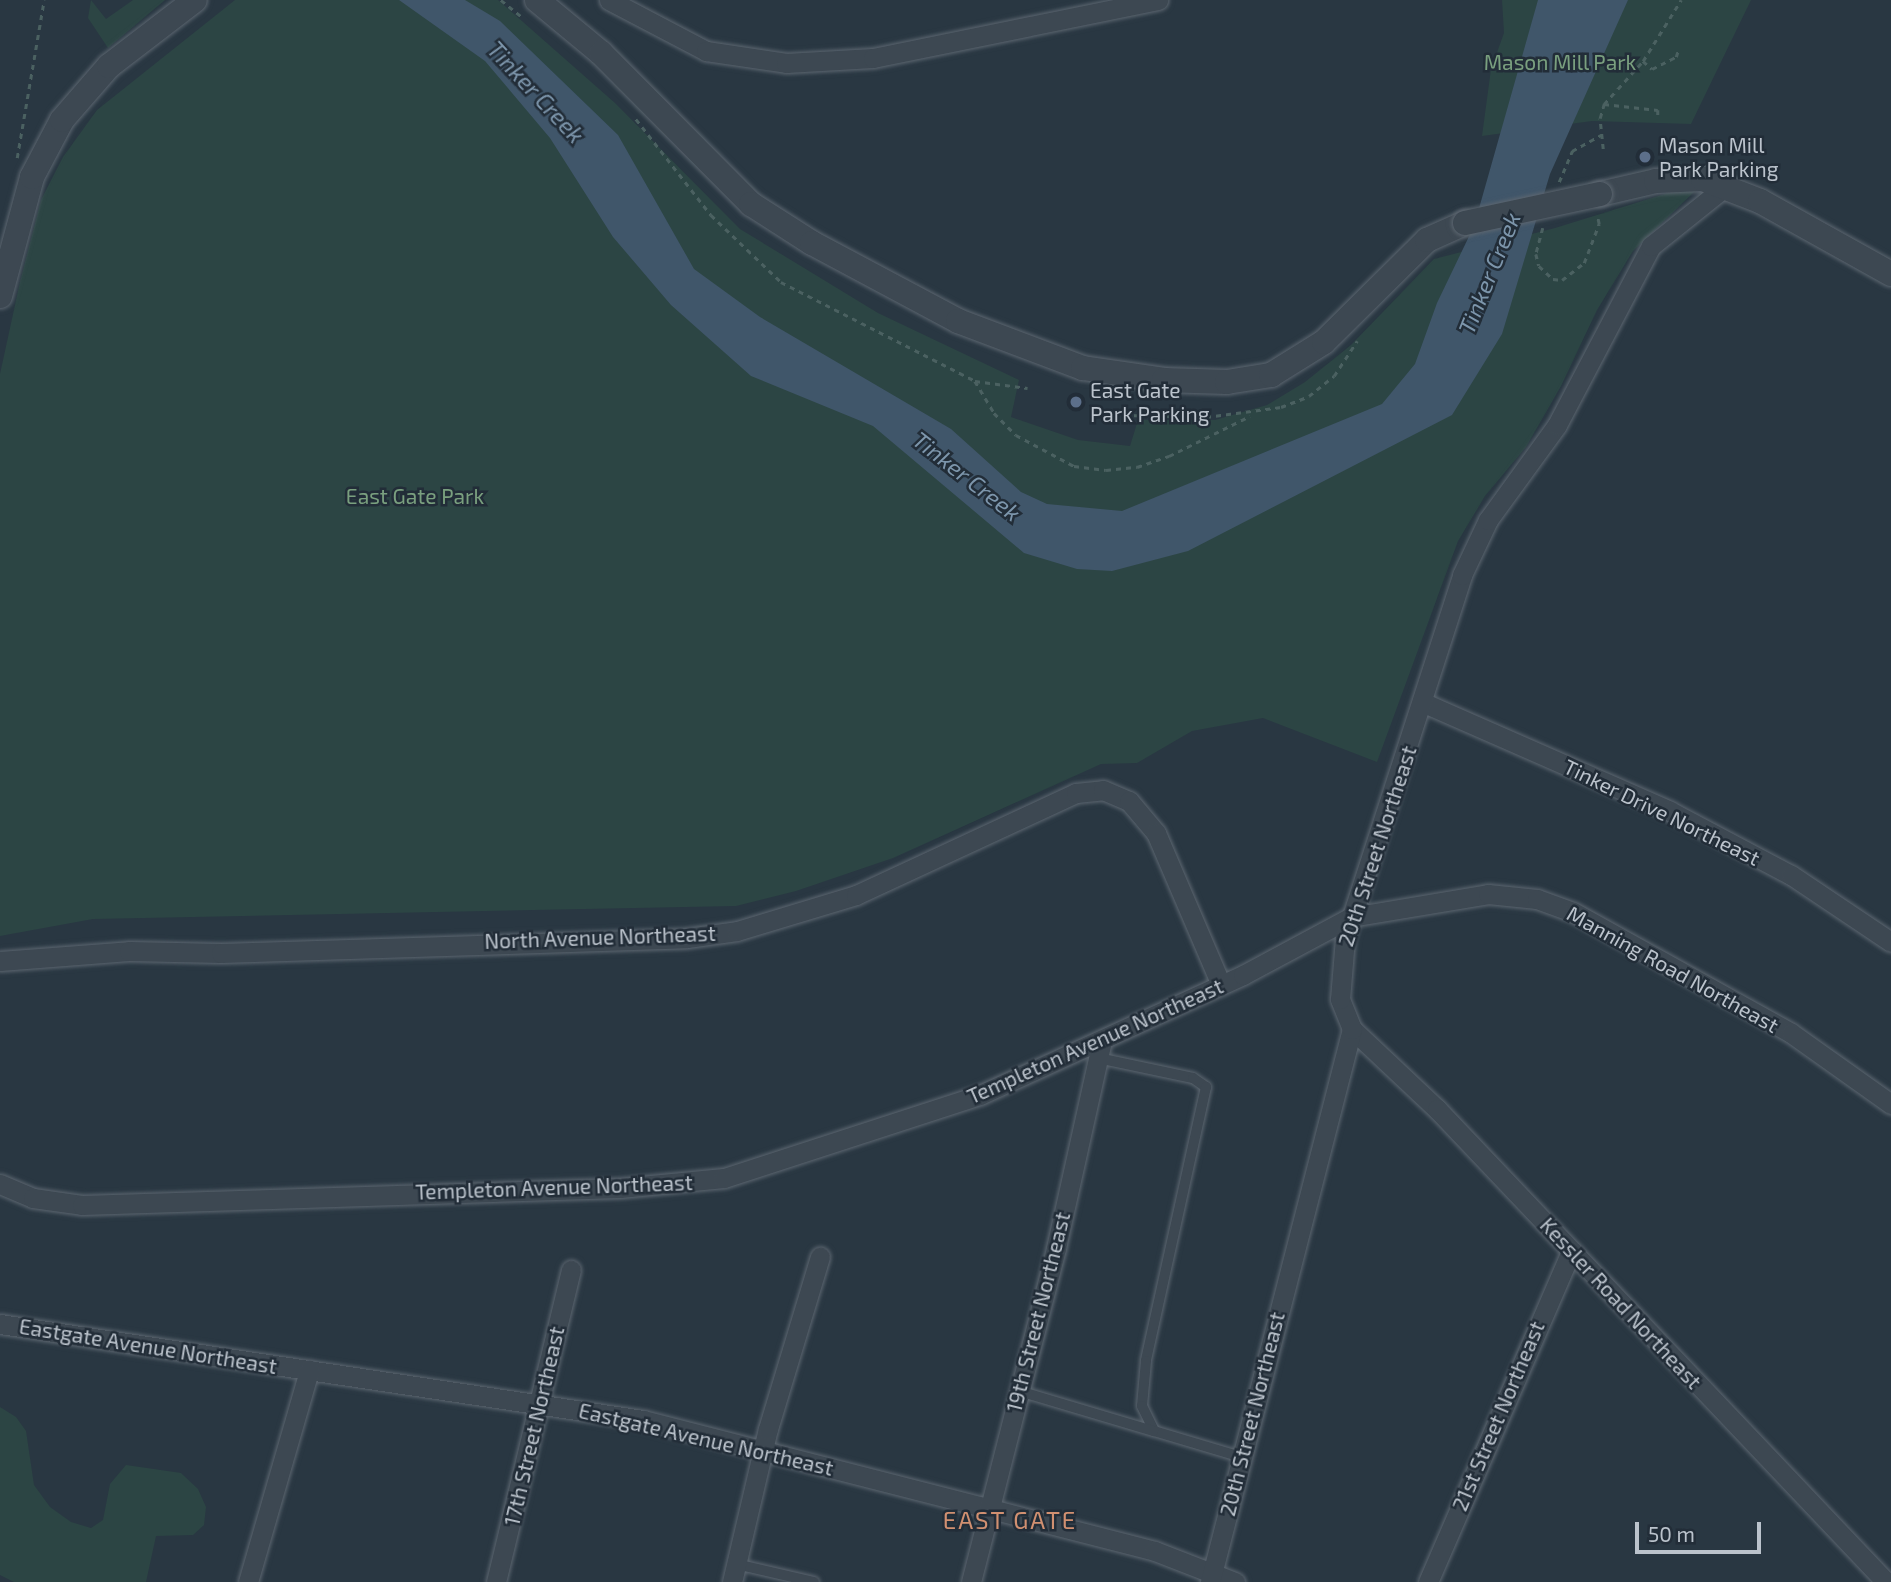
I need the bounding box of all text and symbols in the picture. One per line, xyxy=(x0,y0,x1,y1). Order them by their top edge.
water label: Tinker Creek xyxy=(482,35,590,149)
park label: Mason Mill Park xyxy=(1483,49,1637,75)
place label: Mason Mill Park Parking xyxy=(1659,132,1779,182)
marker: Mason Mill Park Parking xyxy=(1637,149,1653,165)
water label: Tinker Creek xyxy=(1452,208,1526,338)
place label: East Gate Park Parking xyxy=(1090,377,1210,427)
marker: East Gate Park Parking xyxy=(1068,394,1084,410)
water label: Tinker Creek xyxy=(908,425,1026,527)
park label: East Gate Park xyxy=(346,483,484,509)
street label: 20th Street Northeast xyxy=(1333,743,1421,949)
street label: Tinker Drive Northeast xyxy=(1560,753,1764,871)
street label: Manning Road Northeast xyxy=(1563,900,1783,1038)
street label: North Avenue Northeast xyxy=(484,920,716,954)
street label: Templeton Avenue Northeast xyxy=(963,973,1227,1109)
street label: Templeton Avenue Northeast xyxy=(415,1170,693,1204)
street label: 19th Street Northeast xyxy=(1001,1209,1075,1415)
street label: Kessler Road Northeast xyxy=(1535,1212,1707,1394)
street label: 20th Street Northeast xyxy=(1214,1309,1290,1519)
street label: Eastgate Avenue Northeast xyxy=(17,1313,279,1379)
street label: 21st Street Northeast xyxy=(1447,1317,1549,1515)
street label: 17th Street Northeast xyxy=(499,1324,569,1528)
street label: Eastgate Avenue Northeast xyxy=(576,1397,836,1481)
district label: EAST GATE xyxy=(944,1506,1076,1534)
scale bar xyxy=(1639,1508,1765,1552)
text: 50 m xyxy=(1648,1521,1695,1546)

